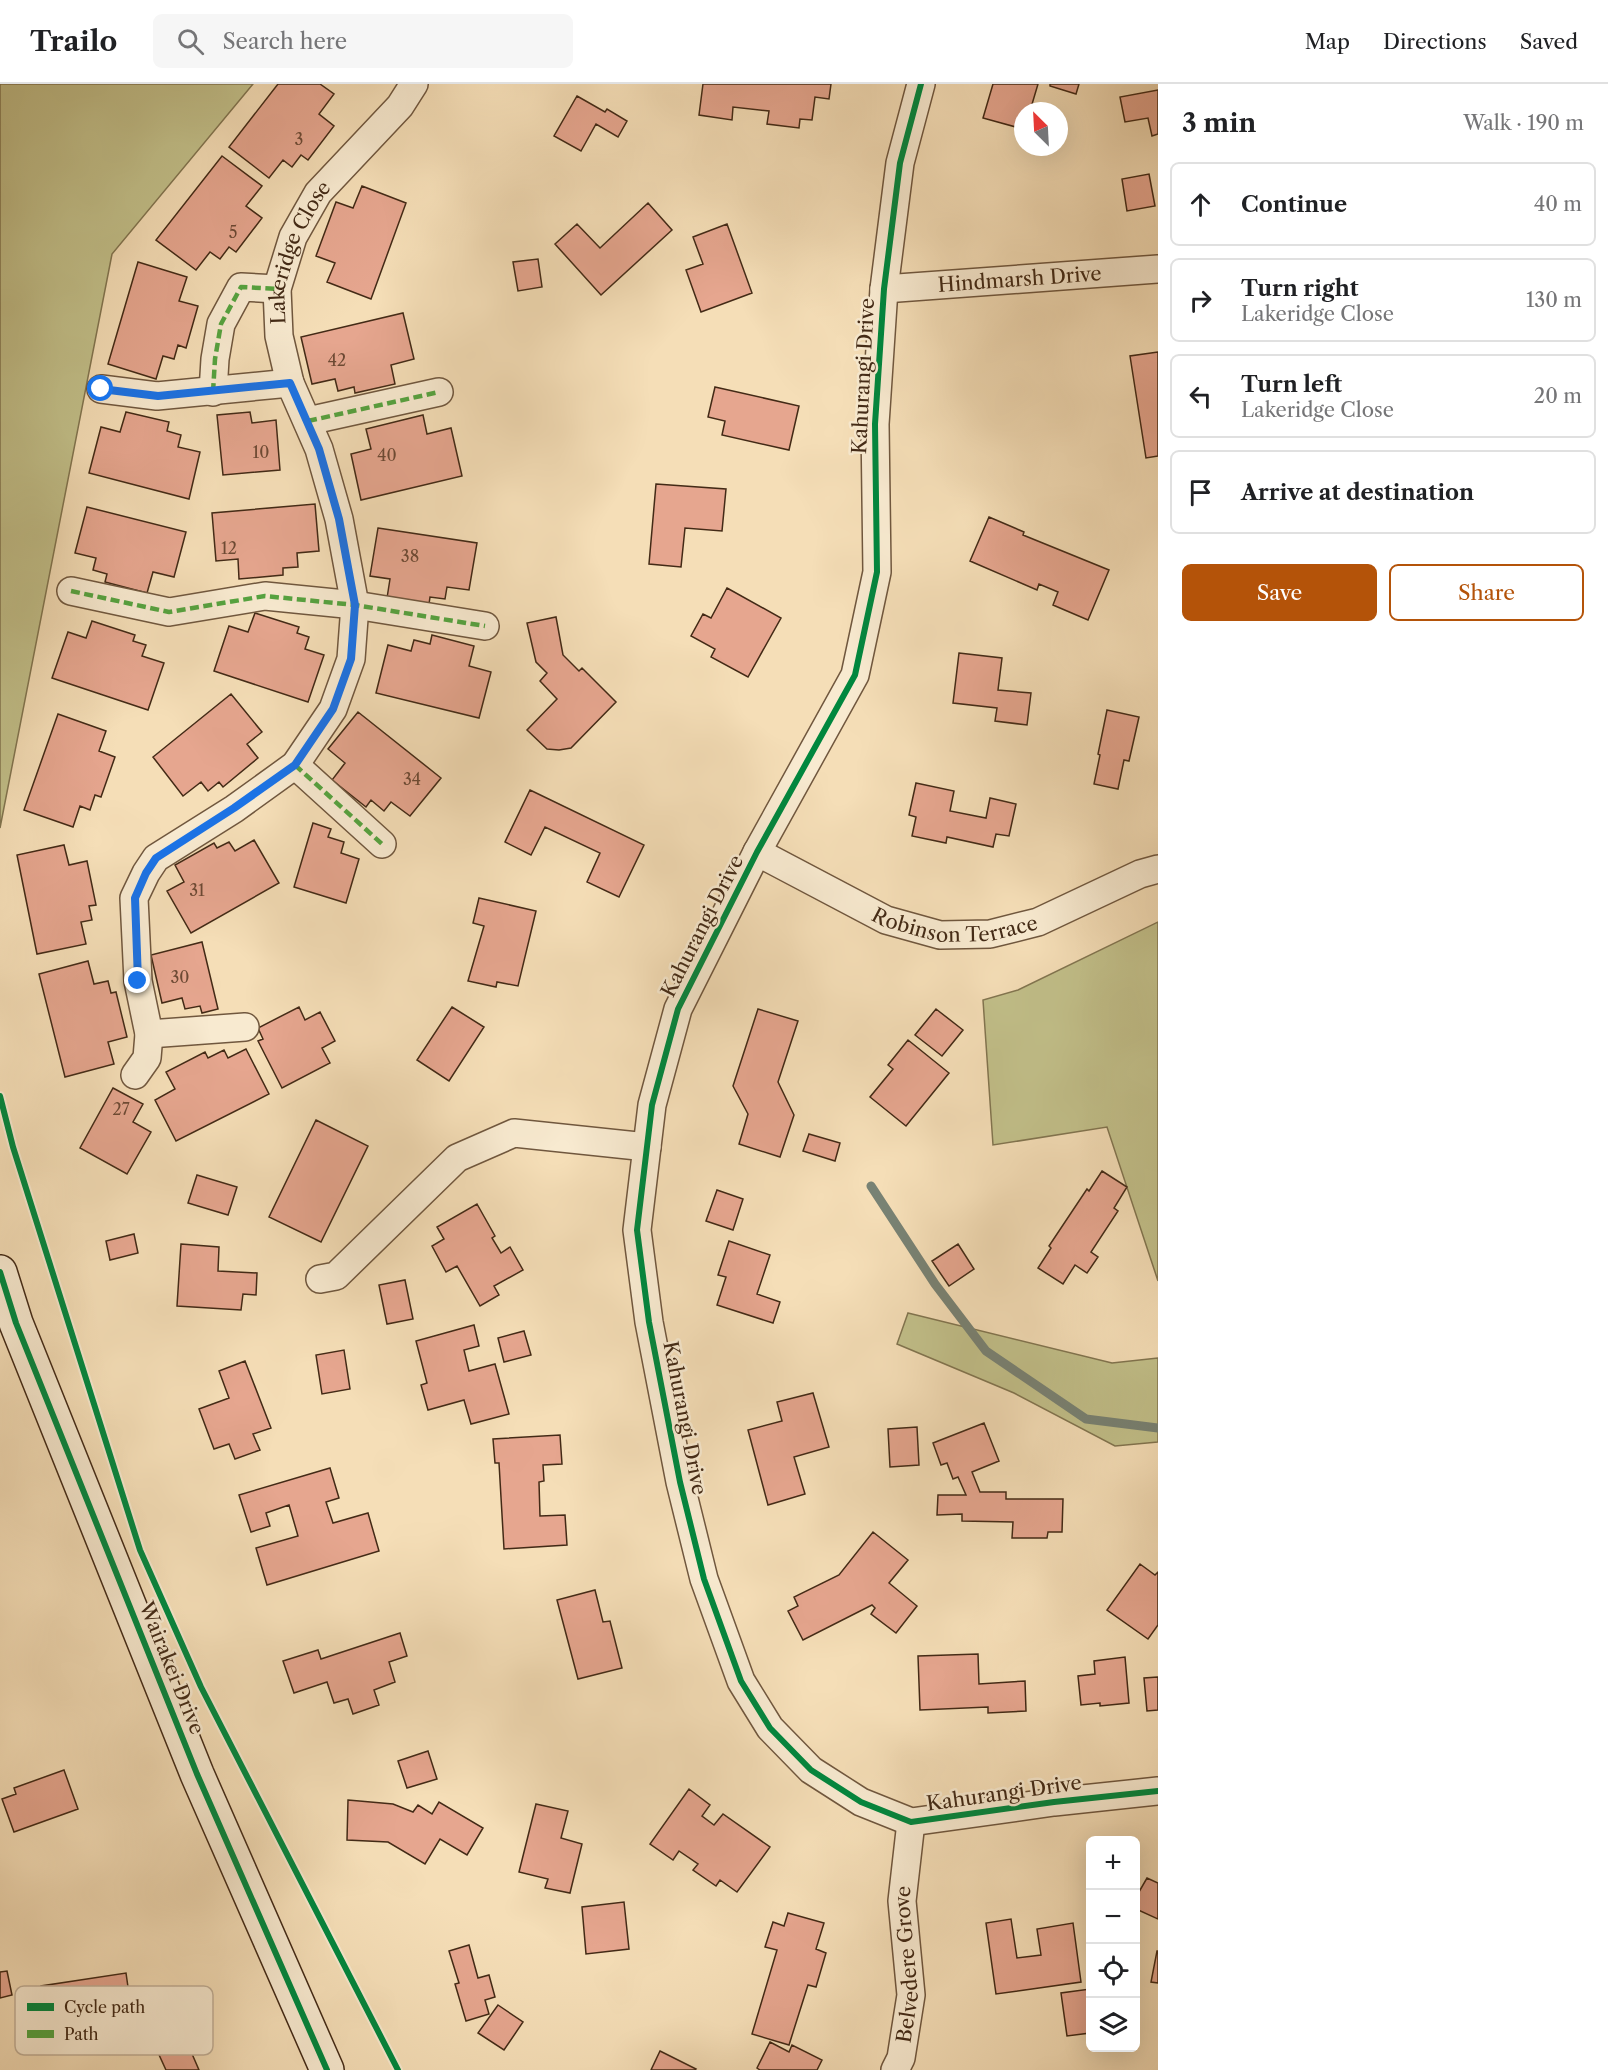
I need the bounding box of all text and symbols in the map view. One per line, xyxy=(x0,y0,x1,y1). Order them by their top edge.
search box xyxy=(153,14,573,68)
text: Trailo xyxy=(30,24,117,58)
icon: search xyxy=(174,25,207,58)
text: Search here xyxy=(222,28,347,55)
text: Map xyxy=(1305,29,1350,54)
text: Directions xyxy=(1383,29,1487,54)
text: Saved xyxy=(1520,29,1578,54)
north arrow xyxy=(1014,102,1068,156)
text: 3 min xyxy=(1182,107,1256,139)
text: Walk · 190 m xyxy=(1463,111,1584,135)
house number: 3 xyxy=(295,129,303,149)
street label: Lakeridge Close xyxy=(265,176,335,325)
icon: ahead xyxy=(1184,188,1217,221)
text: Continue xyxy=(1241,191,1347,218)
text: 40 m xyxy=(1534,192,1582,216)
house number: 5 xyxy=(229,222,237,242)
street label: Hindmarsh Drive xyxy=(937,261,1102,297)
text: Turn right xyxy=(1241,275,1359,302)
icon: right xyxy=(1184,284,1217,317)
text: 130 m xyxy=(1526,288,1582,312)
street label: Kahurangi Drive xyxy=(847,297,879,455)
text: Lakeridge Close xyxy=(1241,302,1394,326)
house number: 42 xyxy=(328,350,346,370)
text: Turn left xyxy=(1241,371,1342,398)
route start xyxy=(87,375,113,401)
icon: left xyxy=(1184,380,1217,413)
text: 20 m xyxy=(1534,384,1582,408)
text: Lakeridge Close xyxy=(1241,398,1394,422)
house number: 10 xyxy=(253,442,269,462)
house number: 40 xyxy=(377,445,397,465)
icon: arrive xyxy=(1184,476,1217,509)
text: Arrive at destination xyxy=(1241,479,1474,506)
house number: 12 xyxy=(221,538,237,558)
house number: 38 xyxy=(401,546,419,566)
button: Save xyxy=(1182,564,1377,621)
button: Share xyxy=(1389,564,1584,621)
house number: 34 xyxy=(403,769,421,789)
street label: Kahurangi Drive xyxy=(656,851,748,1001)
house number: 31 xyxy=(189,880,205,900)
street label: Robinson Terrace xyxy=(868,903,1040,947)
route end xyxy=(124,967,150,993)
house number: 30 xyxy=(171,967,189,987)
house number: 27 xyxy=(112,1099,130,1119)
street label: Kahurangi Drive xyxy=(658,1339,712,1497)
street label: Wairakei Drive xyxy=(134,1597,210,1738)
street label: Kahurangi Drive xyxy=(925,1770,1083,1816)
map controls xyxy=(1086,1836,1140,2052)
button: + xyxy=(1086,1836,1140,1890)
street label: Belvedere Grove xyxy=(889,1884,924,2044)
button: − xyxy=(1086,1890,1140,1944)
button: locate xyxy=(1086,1944,1140,1998)
legend xyxy=(15,1986,213,2055)
text: Cycle path xyxy=(64,1997,145,2017)
button: layers xyxy=(1086,1998,1140,2052)
text: Path xyxy=(64,2024,98,2044)

